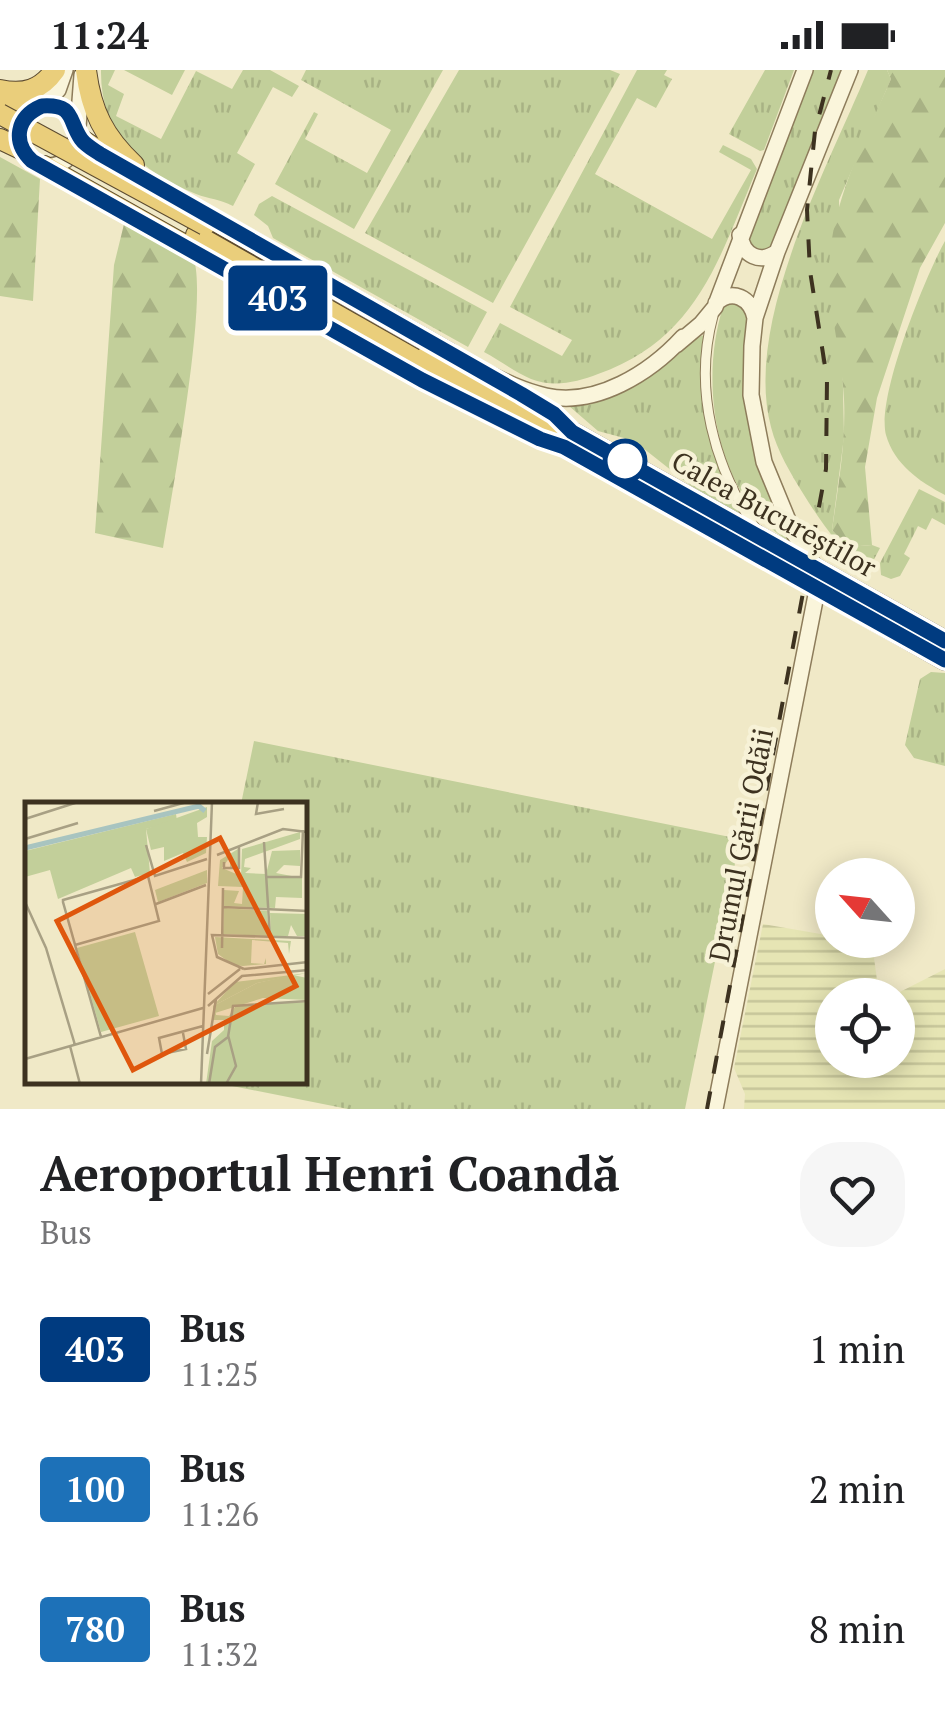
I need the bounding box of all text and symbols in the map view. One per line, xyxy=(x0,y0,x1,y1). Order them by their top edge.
text: 11:24 xyxy=(50,10,149,60)
line badge: 403 xyxy=(220,266,336,330)
text: 403 xyxy=(248,275,308,321)
unlabelled marker xyxy=(604,440,646,482)
street label: Calea Bucureștilor xyxy=(665,442,883,585)
street label: Drumul Gării Odăii xyxy=(700,725,781,965)
inset map xyxy=(25,802,308,1084)
north arrow xyxy=(815,858,915,958)
map controls xyxy=(815,858,915,1078)
button: locate xyxy=(815,978,915,1078)
text: Aeroportul Henri Coandă xyxy=(40,1141,620,1205)
button: heart xyxy=(800,1142,905,1247)
text: Bus xyxy=(40,1211,92,1253)
text: Bus xyxy=(180,1303,245,1353)
text: 1 min xyxy=(809,1324,905,1374)
text: 403 xyxy=(65,1326,125,1372)
text: 11:25 xyxy=(180,1353,259,1395)
text: Bus xyxy=(180,1443,245,1493)
text: 2 min xyxy=(809,1464,905,1514)
text: 100 xyxy=(65,1466,125,1512)
text: 11:26 xyxy=(180,1493,259,1535)
text: Bus xyxy=(180,1583,245,1633)
text: 8 min xyxy=(809,1604,905,1654)
text: 780 xyxy=(65,1606,125,1652)
text: 11:32 xyxy=(180,1633,259,1675)

